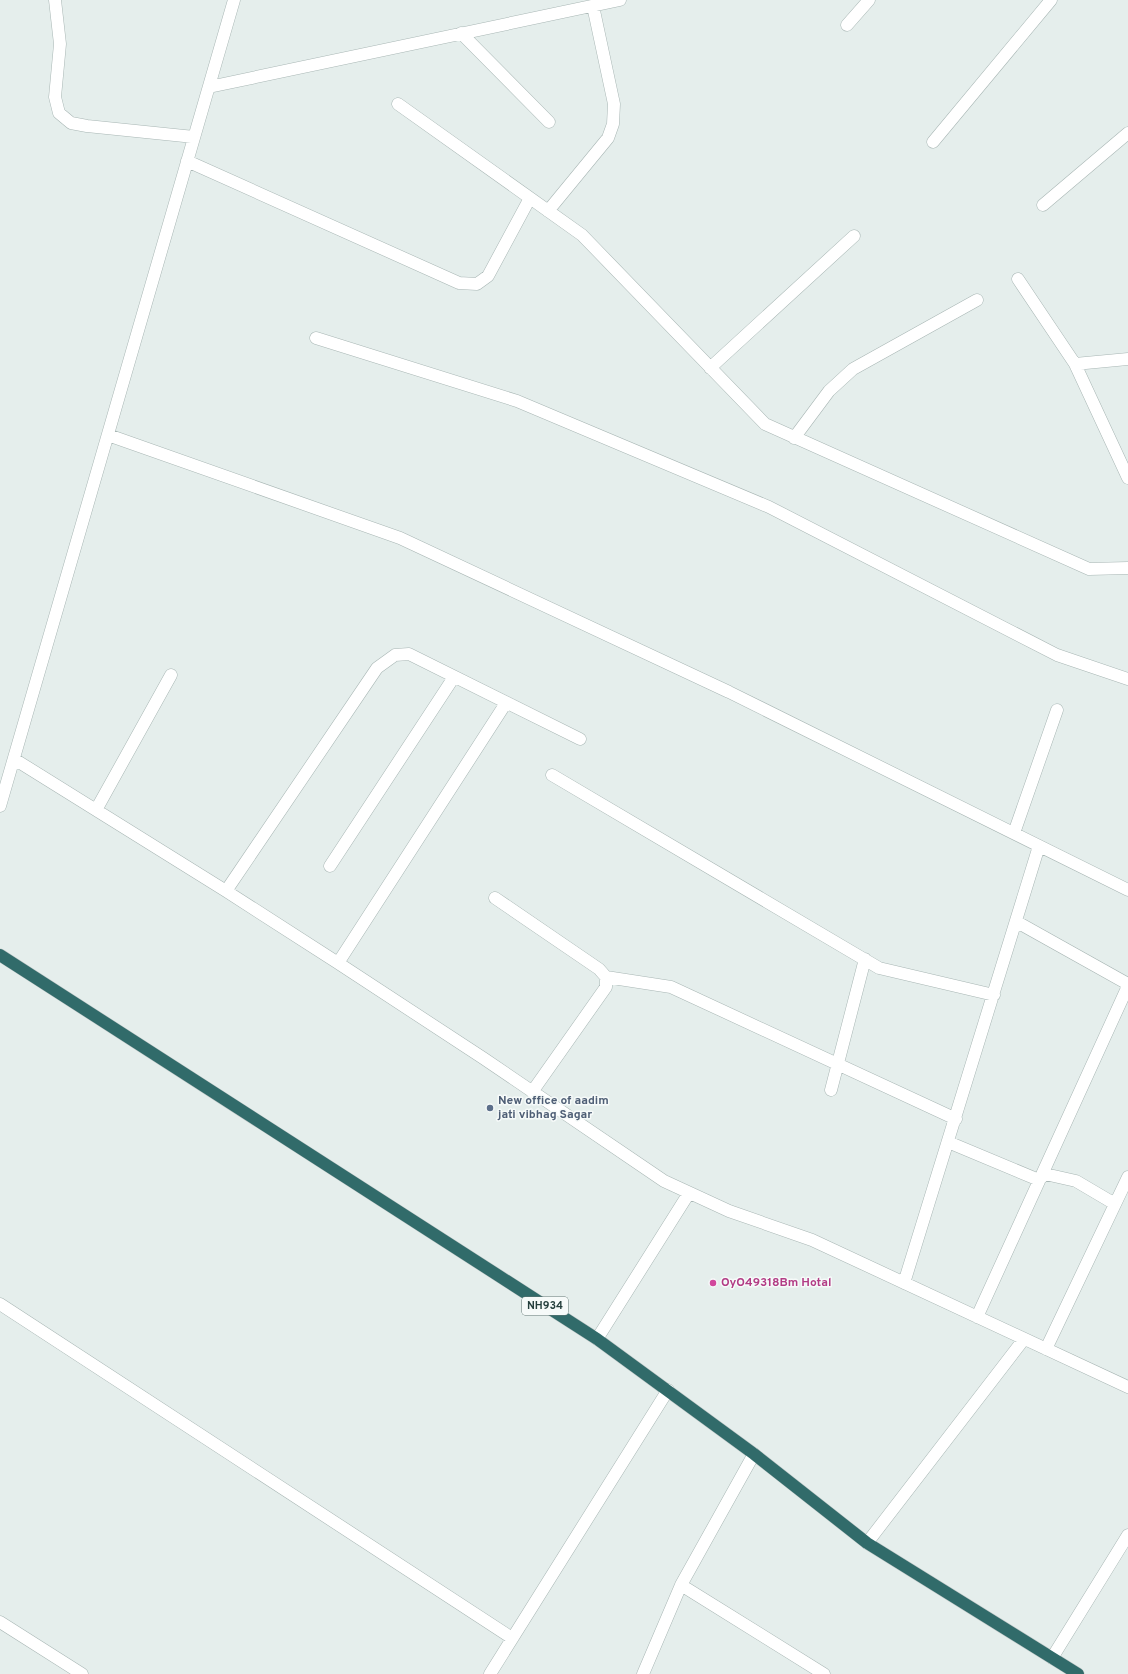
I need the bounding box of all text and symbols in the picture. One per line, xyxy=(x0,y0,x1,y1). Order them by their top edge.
place label: New office of aadim jati vibhag Sagar xyxy=(497,1093,609,1123)
marker: New office of aadim jati vibhag Sagar xyxy=(485,1103,495,1113)
place label: OyO49318Bm Hotal xyxy=(721,1275,831,1291)
marker: OyO49318Bm Hotal xyxy=(708,1278,718,1288)
road number: NH934 xyxy=(522,1297,568,1315)

